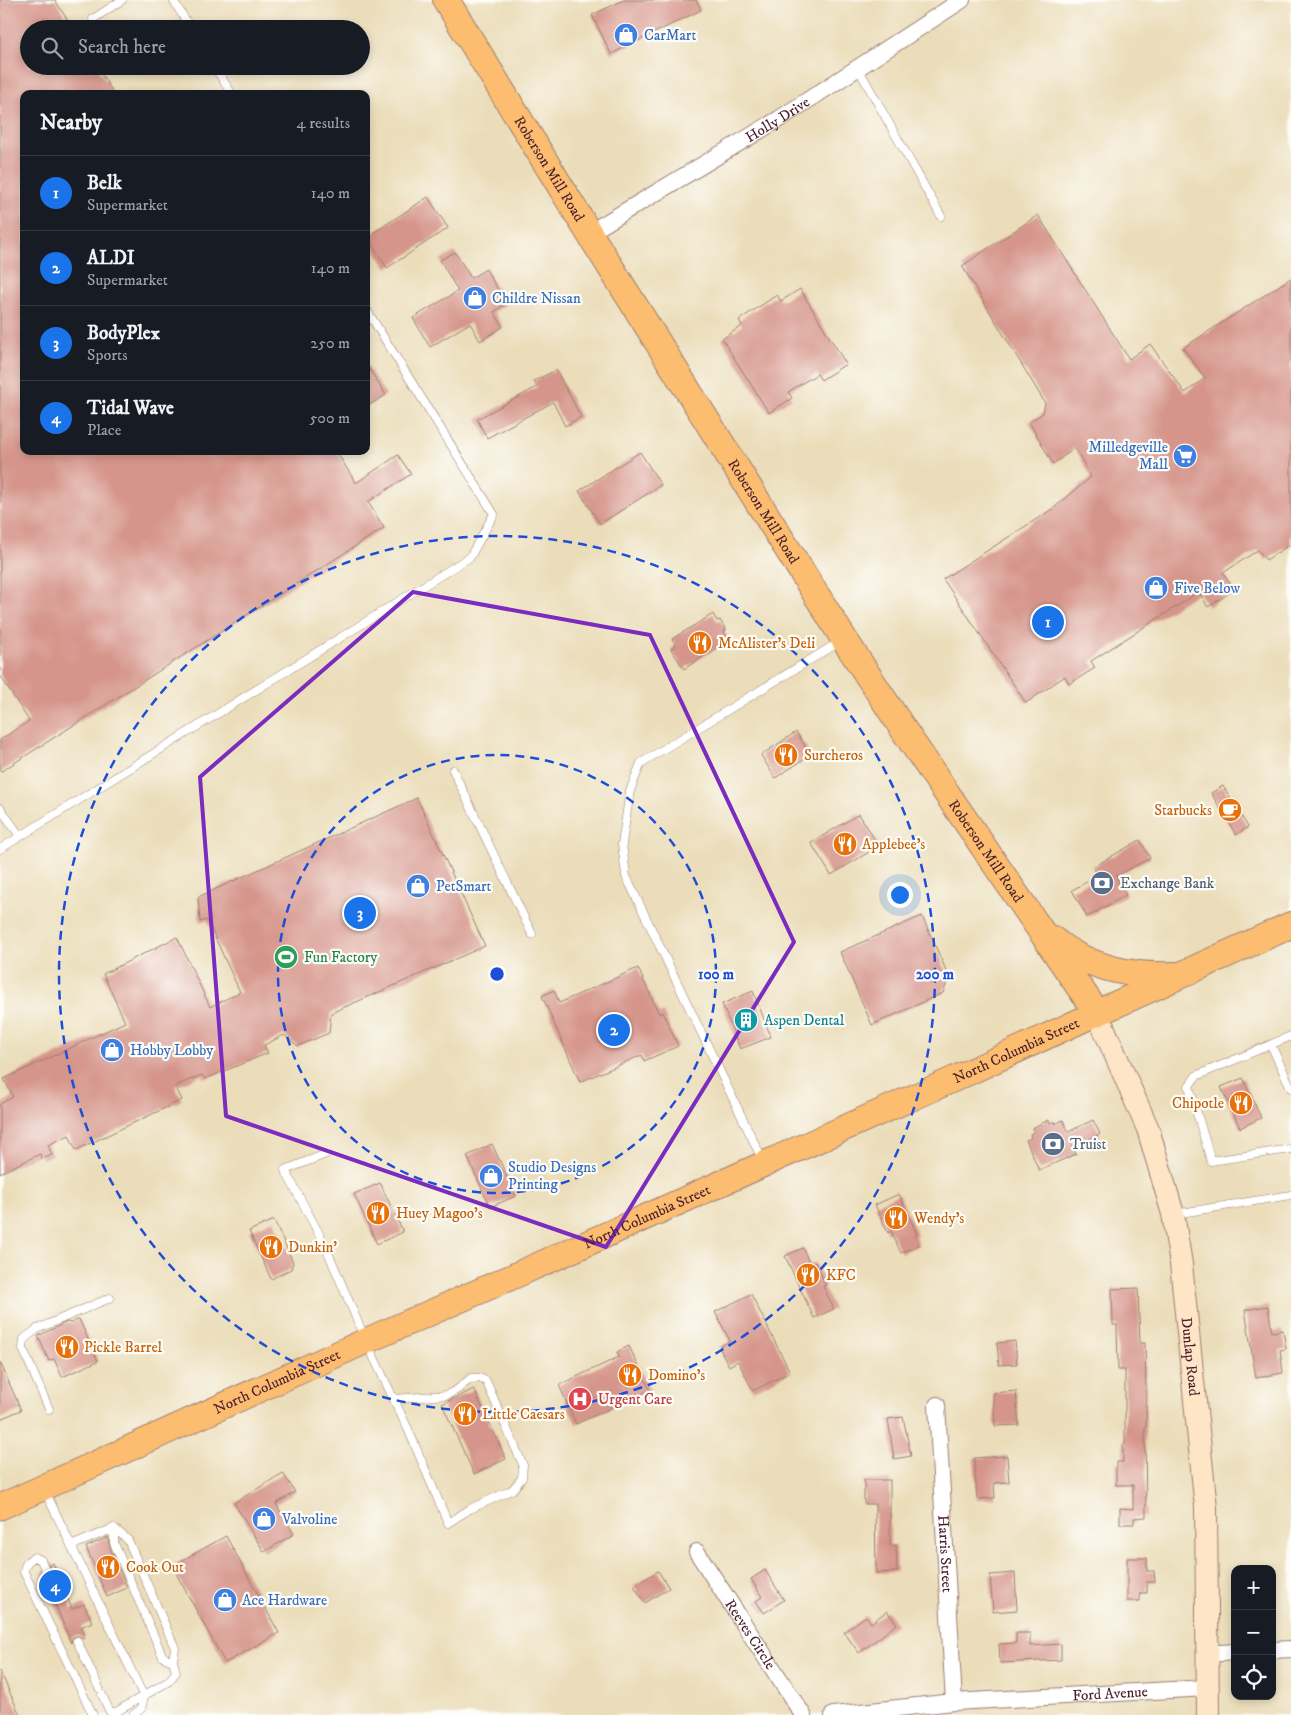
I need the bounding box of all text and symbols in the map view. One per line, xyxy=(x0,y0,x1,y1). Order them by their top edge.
search box xyxy=(20,20,370,75)
shop icon: CarMart xyxy=(613,22,639,48)
place label: CarMart xyxy=(644,26,696,45)
icon: search xyxy=(38,34,66,62)
text: Search here xyxy=(78,36,166,59)
street label: Holly Drive xyxy=(742,92,813,147)
text: Nearby xyxy=(40,110,102,136)
street label: Roberson Mill Road xyxy=(510,112,589,225)
text: 4 results xyxy=(297,113,350,133)
text: Belk xyxy=(87,172,122,195)
text: 1 xyxy=(53,183,59,203)
text: 140 m xyxy=(311,183,350,203)
text: Supermarket xyxy=(87,195,168,215)
text: ALDI xyxy=(87,247,135,270)
text: 2 xyxy=(52,258,60,278)
text: 140 m xyxy=(311,258,350,278)
text: Supermarket xyxy=(87,270,168,290)
shop icon: Childre Nissan xyxy=(462,285,488,311)
place label: Childre Nissan xyxy=(492,289,581,308)
text: BodyPlex xyxy=(87,322,160,345)
text: 3 xyxy=(53,333,59,353)
text: 250 m xyxy=(310,333,350,353)
text: Sports xyxy=(87,345,128,365)
text: Tidal Wave xyxy=(87,397,174,420)
text: 4 xyxy=(51,408,61,428)
text: 500 m xyxy=(309,408,350,428)
text: Place xyxy=(87,420,121,440)
place label: Milledgeville Mall xyxy=(1089,438,1168,474)
supermarket icon: Milledgeville Mall xyxy=(1172,443,1198,469)
street label: Roberson Mill Road xyxy=(724,455,804,568)
shop icon: Five Below xyxy=(1143,575,1169,601)
place label: Five Below xyxy=(1174,579,1240,598)
pin: 1 xyxy=(1032,603,1064,641)
restaurant icon: McAlister's Deli xyxy=(687,630,713,656)
place label: McAlister's Deli xyxy=(718,634,815,653)
restaurant icon: Surcheros xyxy=(773,742,799,768)
place label: Surcheros xyxy=(804,746,863,765)
street label: Roberson Mill Road xyxy=(944,796,1028,906)
cafe icon: Starbucks xyxy=(1217,797,1243,823)
place label: Starbucks xyxy=(1154,801,1212,820)
restaurant icon: Applebee's xyxy=(832,831,858,857)
place label: Applebee's xyxy=(862,835,925,854)
bank icon: Exchange Bank xyxy=(1089,870,1115,896)
shop icon: PetSmart xyxy=(405,873,431,899)
place label: Exchange Bank xyxy=(1120,874,1215,893)
place label: PetSmart xyxy=(436,877,492,896)
your location xyxy=(887,882,913,908)
pin: 3 xyxy=(344,894,376,932)
sports icon: Fun Factory xyxy=(273,944,299,970)
place label: Fun Factory xyxy=(304,948,378,967)
centre of rings xyxy=(488,965,506,983)
text: 100 m xyxy=(698,965,735,984)
text: 200 m xyxy=(916,965,955,984)
building icon: Aspen Dental xyxy=(733,1007,759,1033)
pin: 2 xyxy=(598,1011,630,1049)
place label: Aspen Dental xyxy=(764,1011,845,1030)
street label: North Columbia Street xyxy=(950,1013,1082,1088)
shop icon: Hobby Lobby xyxy=(99,1037,125,1063)
place label: Hobby Lobby xyxy=(130,1041,214,1060)
restaurant icon: Chipotle xyxy=(1228,1090,1254,1116)
place label: Chipotle xyxy=(1172,1094,1224,1113)
bank icon: Truist xyxy=(1040,1131,1066,1157)
place label: Truist xyxy=(1070,1135,1107,1154)
place label: Studio Designs Printing xyxy=(508,1158,596,1194)
shop icon: Studio Designs Printing xyxy=(478,1163,504,1189)
street label: North Columbia Street xyxy=(580,1180,713,1253)
restaurant icon: Huey Magoo's xyxy=(365,1200,391,1226)
place label: Huey Magoo's xyxy=(396,1204,483,1223)
restaurant icon: Wendy's xyxy=(883,1205,909,1231)
place label: Wendy's xyxy=(913,1209,964,1228)
restaurant icon: Dunkin' xyxy=(258,1234,284,1260)
place label: Dunkin' xyxy=(288,1238,337,1257)
restaurant icon: KFC xyxy=(795,1262,821,1288)
place label: KFC xyxy=(826,1266,856,1285)
street label: Dunlap Road xyxy=(1177,1316,1204,1397)
restaurant icon: Pickle Barrel xyxy=(54,1334,80,1360)
place label: Pickle Barrel xyxy=(84,1338,163,1357)
street label: North Columbia Street xyxy=(211,1344,343,1418)
restaurant icon: Domino's xyxy=(617,1362,643,1388)
place label: Domino's xyxy=(648,1366,705,1385)
hospital icon: Urgent Care xyxy=(567,1386,593,1412)
place label: Urgent Care xyxy=(598,1390,672,1409)
restaurant icon: Little Caesars xyxy=(452,1401,478,1427)
place label: Little Caesars xyxy=(482,1405,565,1424)
shop icon: Valvoline xyxy=(251,1506,277,1532)
place label: Valvoline xyxy=(281,1510,337,1529)
street label: Harris Street xyxy=(934,1514,957,1593)
restaurant icon: Cook Out xyxy=(95,1554,121,1580)
place label: Cook Out xyxy=(126,1558,184,1577)
map controls xyxy=(1231,1565,1276,1700)
button: + xyxy=(1231,1565,1276,1610)
pin: 4 xyxy=(39,1567,71,1605)
shop icon: Ace Hardware xyxy=(212,1587,238,1613)
place label: Ace Hardware xyxy=(242,1591,327,1610)
street label: Reeves Circle xyxy=(721,1596,780,1673)
button: − xyxy=(1231,1610,1276,1655)
button: locate xyxy=(1231,1655,1276,1700)
street label: Ford Avenue xyxy=(1072,1682,1148,1705)

